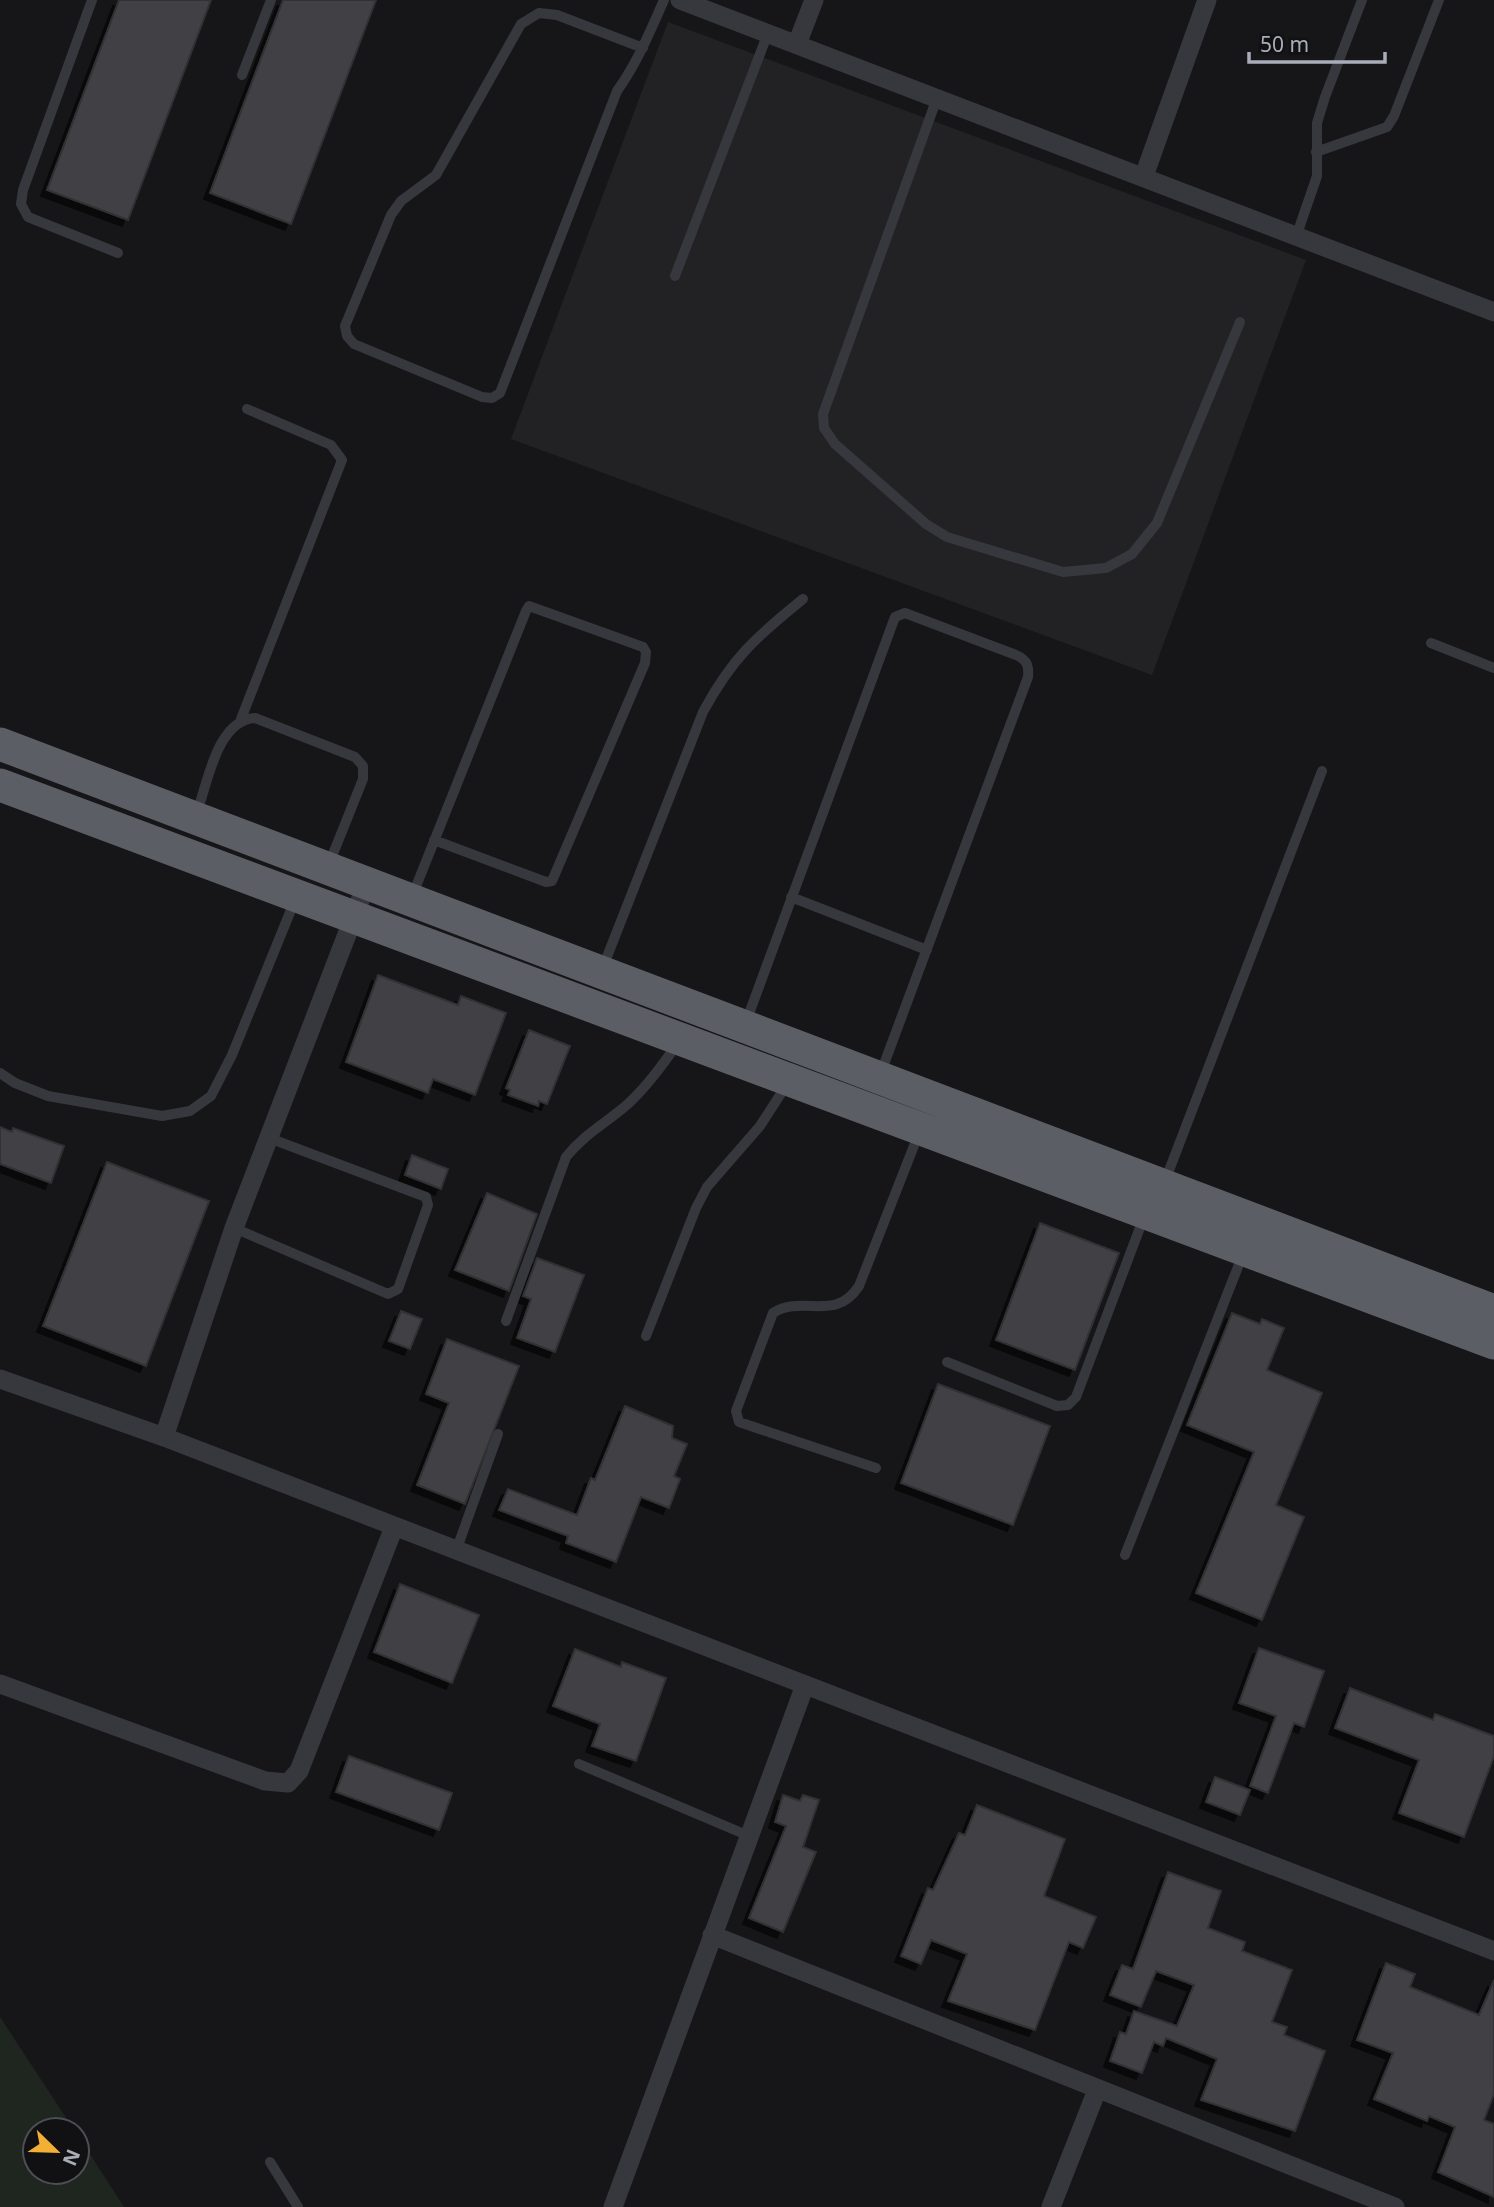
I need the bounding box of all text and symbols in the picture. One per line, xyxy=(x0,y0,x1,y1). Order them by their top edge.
scale bar xyxy=(1249,21,1386,65)
text: 50 m xyxy=(1260,30,1309,58)
north arrow xyxy=(21,2116,91,2186)
text: N xyxy=(57,2145,87,2170)

